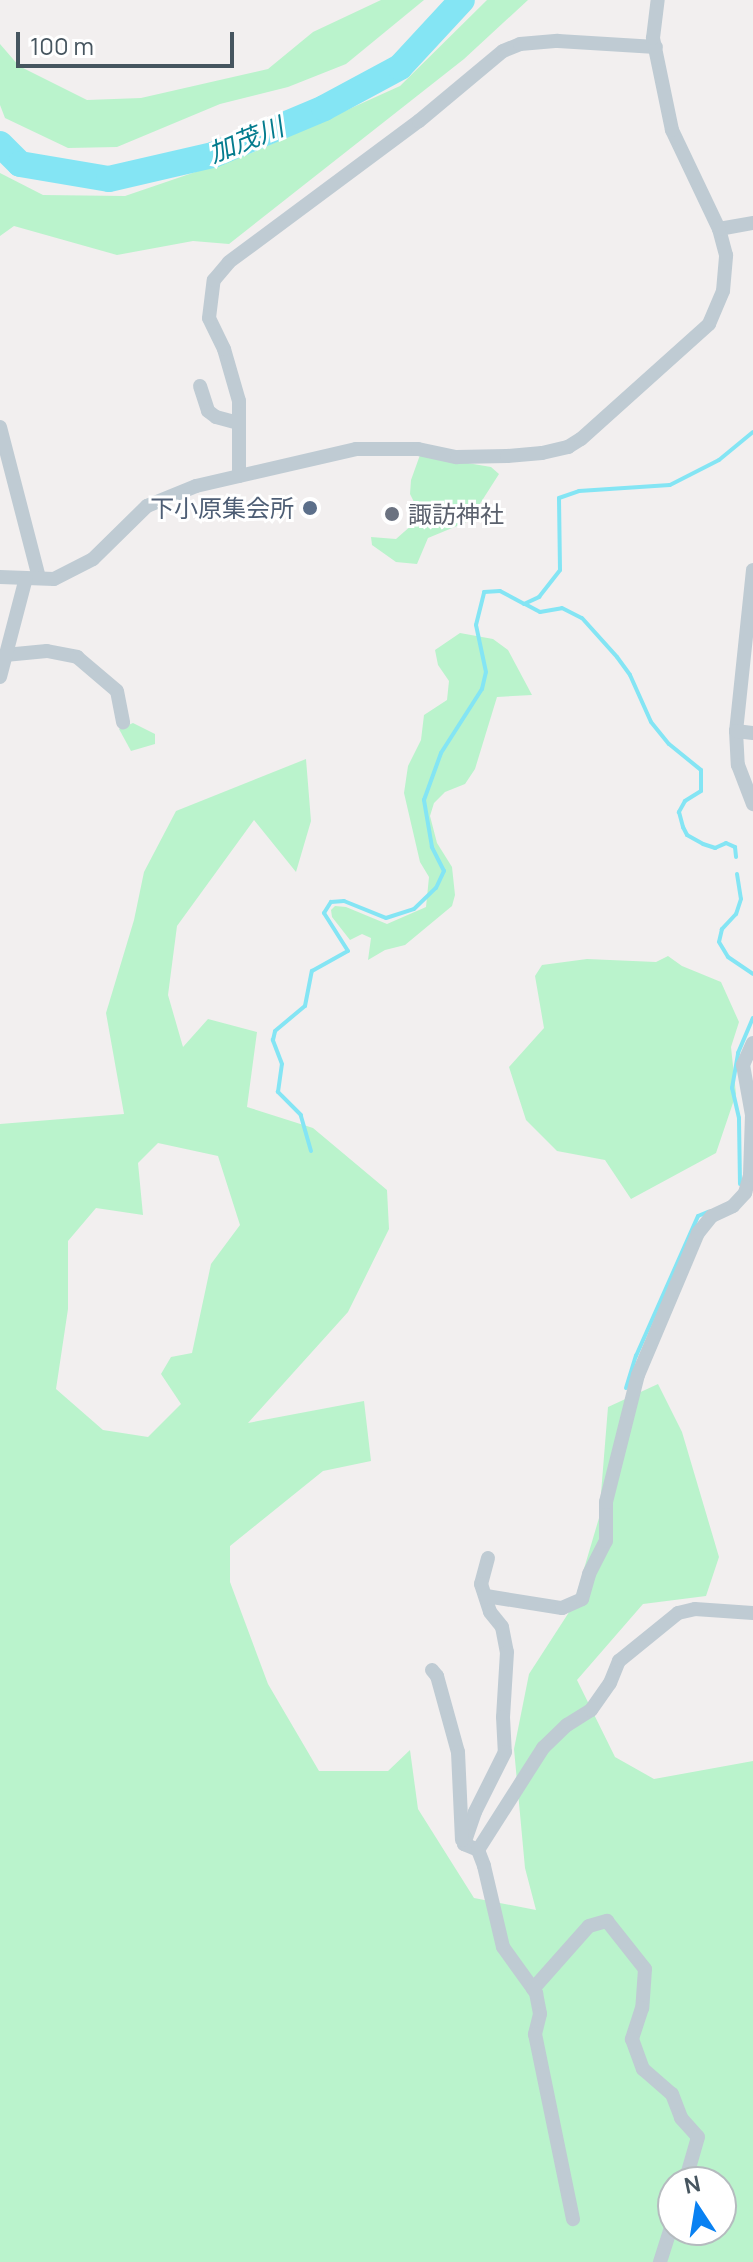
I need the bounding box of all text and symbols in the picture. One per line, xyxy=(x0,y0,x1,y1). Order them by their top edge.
scale bar xyxy=(20,16,238,66)
text: 100 m xyxy=(30,29,94,62)
water label: 加茂川 xyxy=(204,111,288,169)
place label: 下小原集会所 xyxy=(150,494,294,522)
marker: 下小原集会所 xyxy=(301,499,319,517)
place label: 諏訪神社 xyxy=(408,500,504,528)
marker: 諏訪神社 xyxy=(383,505,401,523)
north arrow xyxy=(657,2166,737,2246)
text: N xyxy=(682,2168,703,2201)

